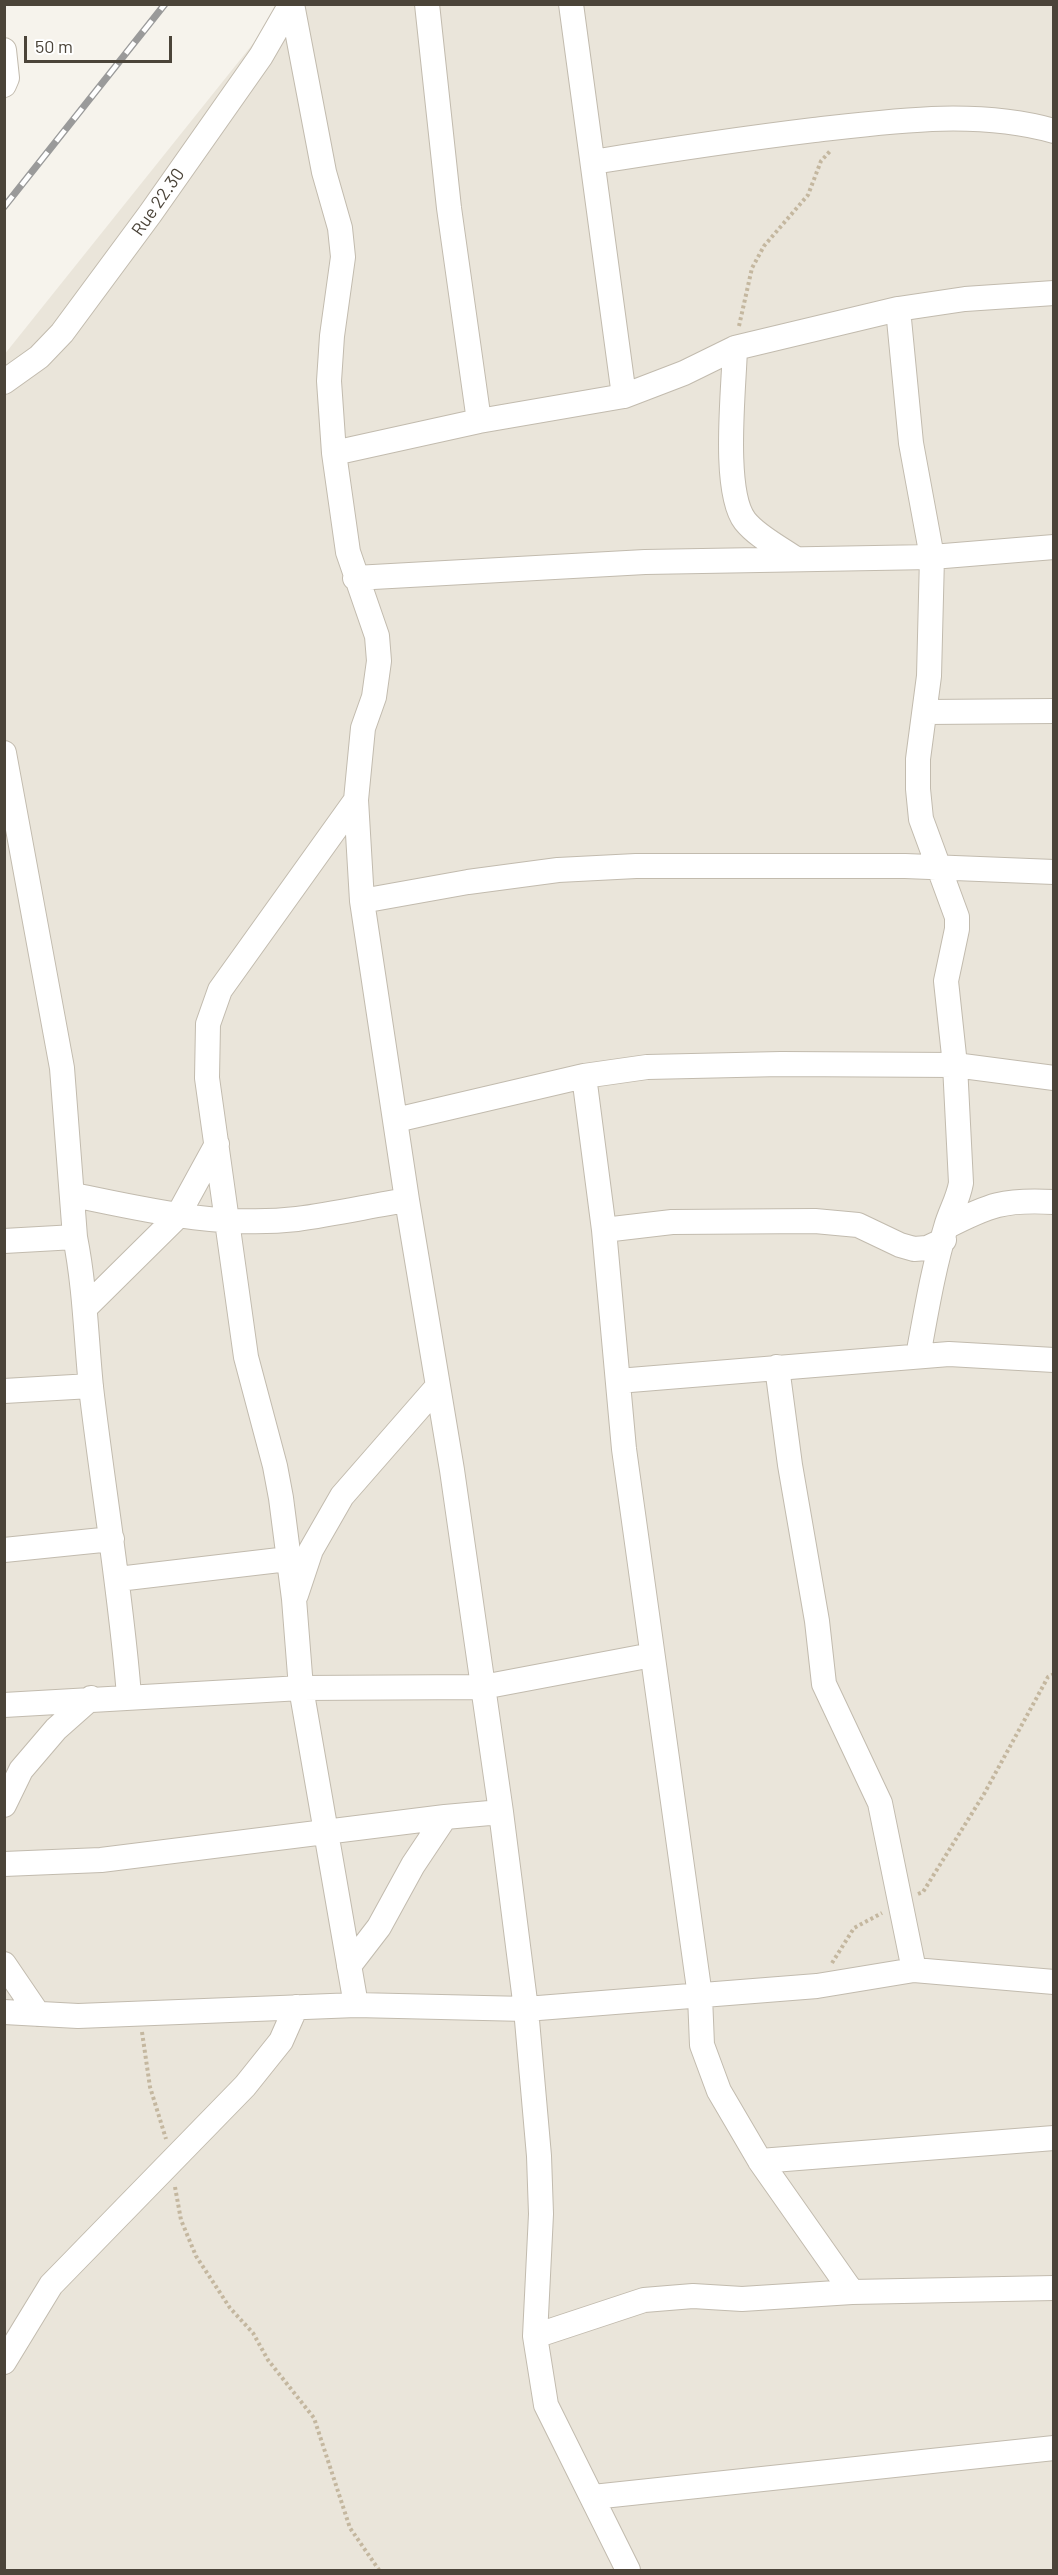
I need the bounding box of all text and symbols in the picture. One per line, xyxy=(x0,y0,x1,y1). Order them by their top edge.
scale bar xyxy=(27,24,176,62)
text: 50 m xyxy=(35,35,73,57)
street label: Rue 22.30 xyxy=(127,164,189,240)

